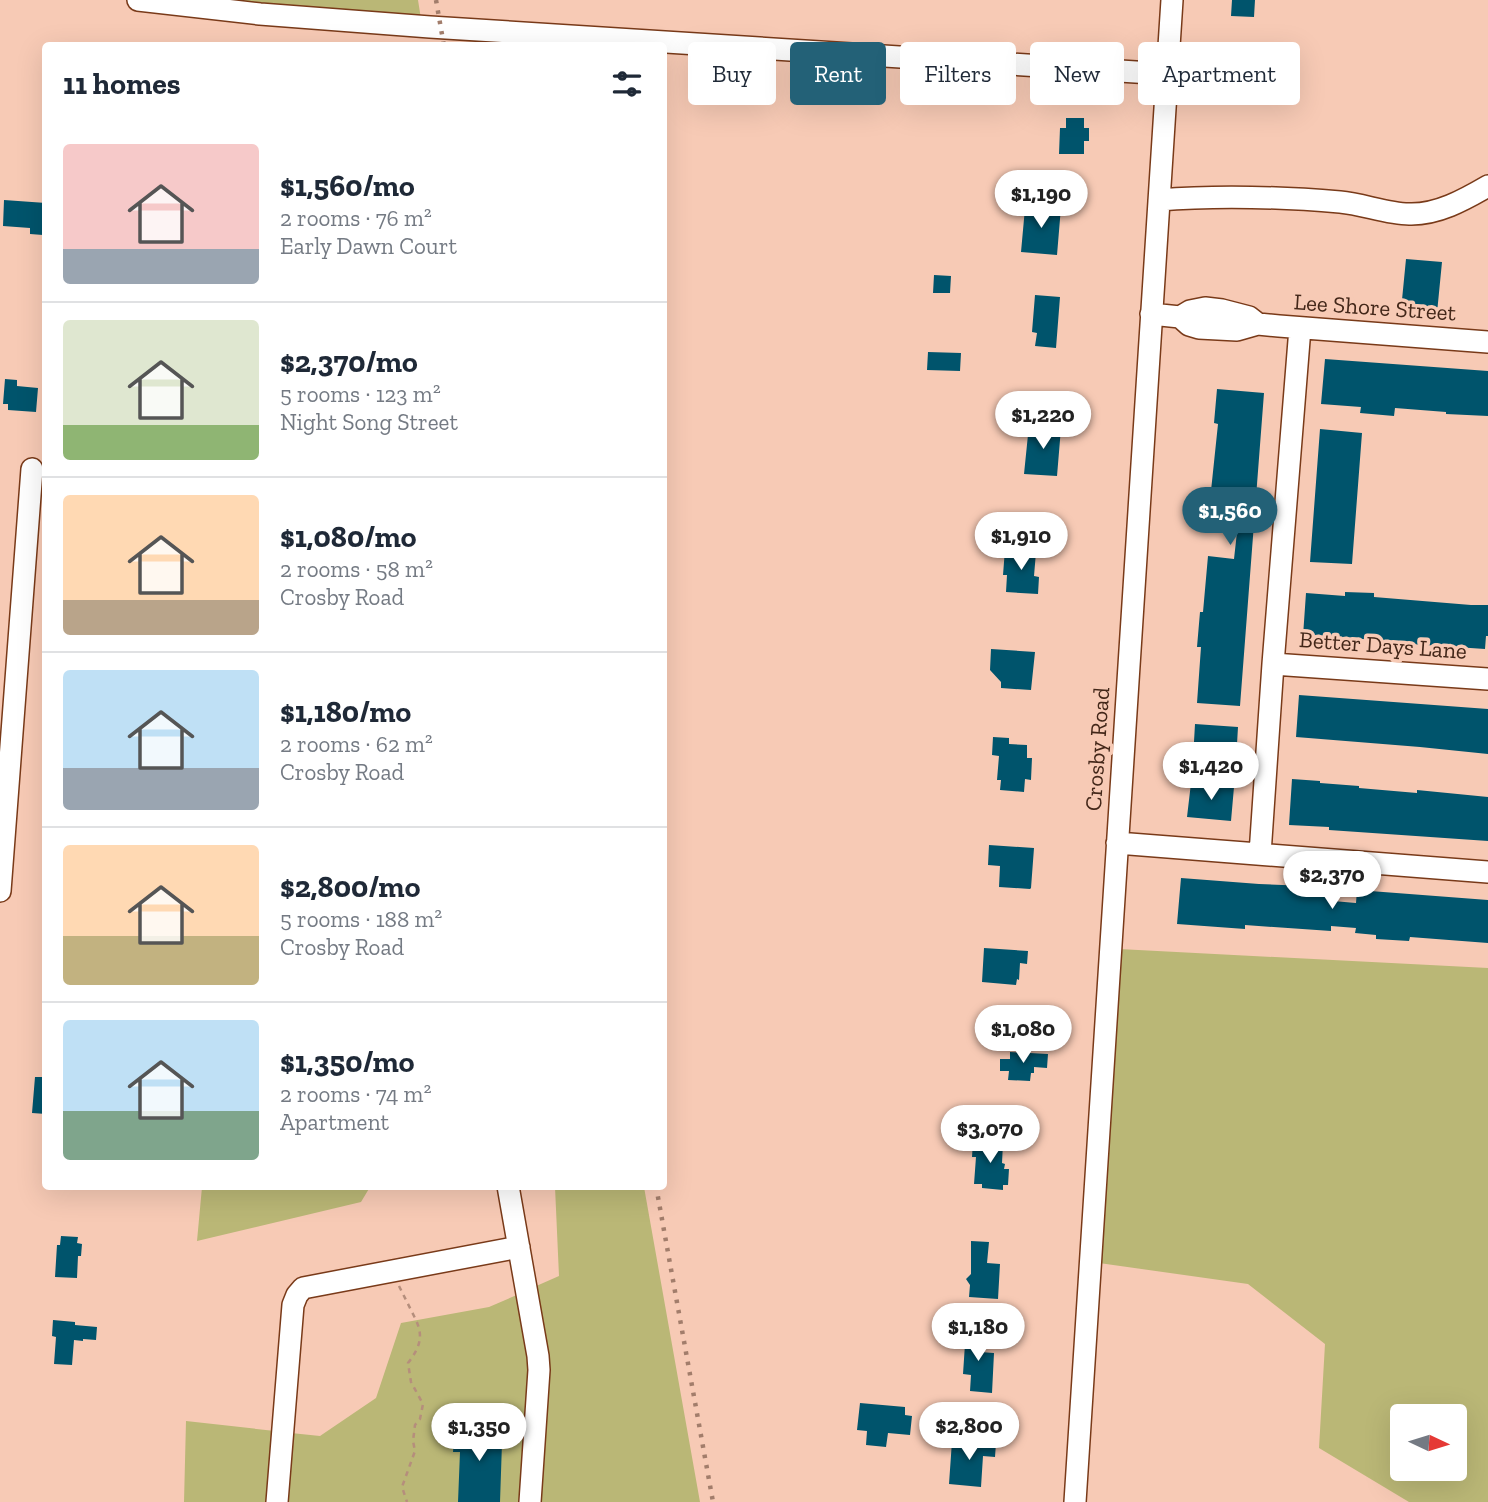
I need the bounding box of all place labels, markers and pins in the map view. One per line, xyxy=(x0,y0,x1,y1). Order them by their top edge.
pin: $1,190 xyxy=(984,170,1098,230)
pin: $1,220 xyxy=(986,392,1100,451)
pin: $1,560 xyxy=(1173,488,1287,547)
pin: $1,910 xyxy=(964,512,1078,572)
pin: $1,420 xyxy=(1154,742,1268,802)
pin: $2,370 xyxy=(1275,852,1389,911)
pin: $1,080 xyxy=(966,1006,1080,1065)
pin: $3,070 xyxy=(933,1106,1047,1165)
pin: $1,180 xyxy=(921,1304,1035,1363)
pin: $2,800 xyxy=(912,1402,1026,1462)
pin: $1,350 xyxy=(422,1404,536,1463)

